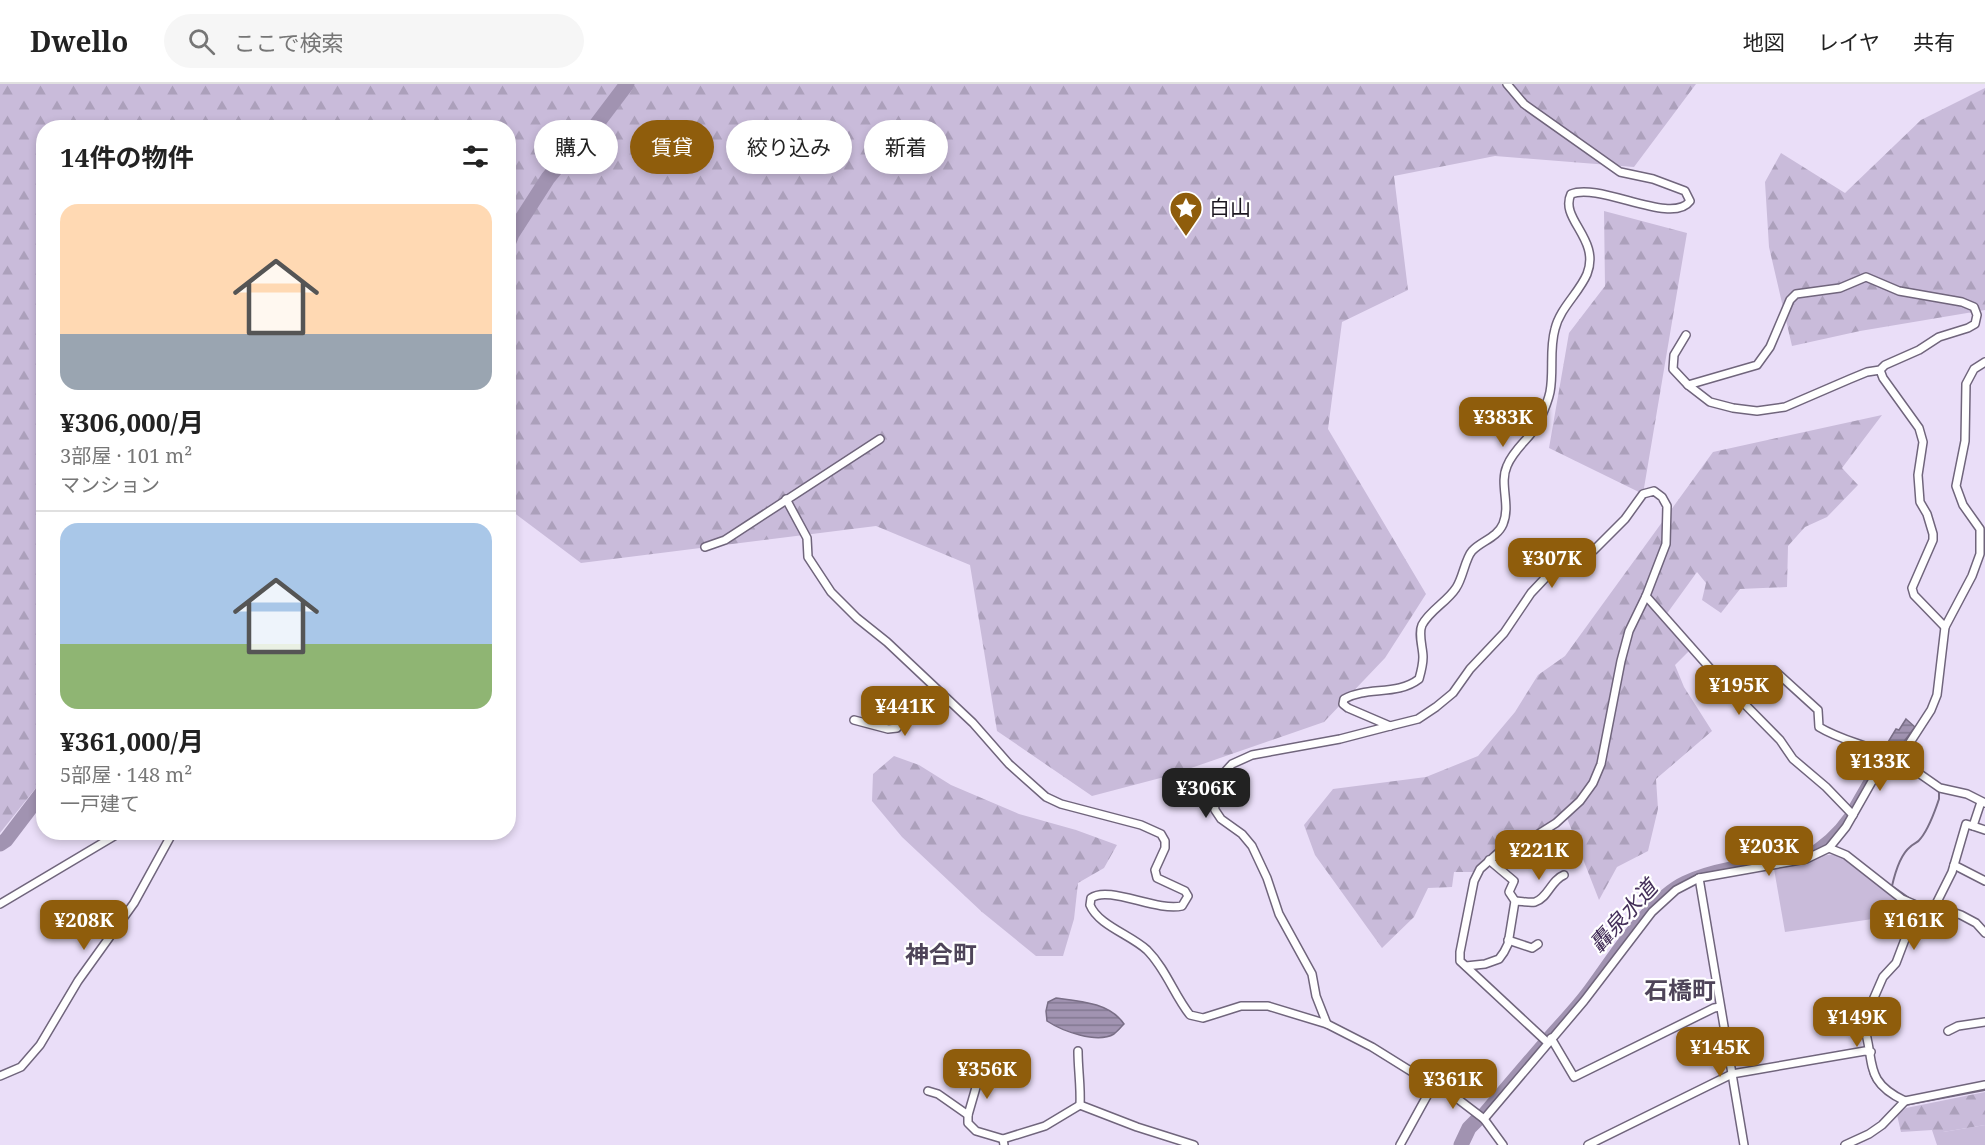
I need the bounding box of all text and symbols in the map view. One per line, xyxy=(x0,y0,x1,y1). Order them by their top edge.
search box xyxy=(164,14,584,68)
text: Dwello xyxy=(30,22,128,60)
icon: search xyxy=(185,25,218,58)
text: ここで検索 xyxy=(233,27,343,57)
text: 地図 xyxy=(1743,28,1785,56)
text: レイヤ xyxy=(1818,28,1880,56)
text: 共有 xyxy=(1913,28,1955,56)
chip: 購入 xyxy=(534,120,618,174)
chip: 賃貸 xyxy=(630,120,714,174)
chip: 絞り込み xyxy=(726,120,852,174)
chip: 新着 xyxy=(864,120,948,174)
text: 14件の物件 xyxy=(60,139,193,175)
icon: filters xyxy=(459,140,492,173)
place icon: 白山 xyxy=(1168,190,1204,237)
place label: 白山 xyxy=(1209,193,1251,221)
icon: home xyxy=(222,243,330,351)
pin: ¥383K xyxy=(1461,397,1545,448)
text: ¥383K xyxy=(1473,403,1533,430)
text: ¥306,000/月 xyxy=(60,404,204,440)
text: 3部屋 · 101 m² xyxy=(60,442,192,469)
text: マンション xyxy=(60,471,160,498)
pin: ¥307K xyxy=(1510,538,1594,589)
text: ¥307K xyxy=(1522,544,1582,571)
icon: home xyxy=(222,562,330,670)
pin: ¥195K xyxy=(1697,665,1781,716)
text: ¥195K xyxy=(1709,671,1769,698)
pin: ¥441K xyxy=(863,686,947,737)
text: ¥441K xyxy=(875,692,935,719)
text: ¥361,000/月 xyxy=(60,723,204,759)
pin: ¥133K xyxy=(1838,741,1922,792)
text: ¥133K xyxy=(1850,747,1910,774)
text: 5部屋 · 148 m² xyxy=(60,761,192,788)
pin: ¥306K xyxy=(1164,768,1248,819)
text: ¥306K xyxy=(1176,774,1236,801)
text: 一戸建て xyxy=(60,790,140,817)
pin: ¥203K xyxy=(1727,826,1811,877)
pin: ¥221K xyxy=(1497,830,1581,881)
text: ¥203K xyxy=(1739,832,1799,859)
text: ¥221K xyxy=(1509,836,1569,863)
water label: 轟泉水道 xyxy=(1582,870,1665,958)
pin: ¥208K xyxy=(42,900,126,951)
pin: ¥161K xyxy=(1872,900,1956,951)
text: ¥208K xyxy=(54,906,114,933)
text: ¥161K xyxy=(1884,906,1944,933)
district label: 神合町 xyxy=(905,937,977,970)
district label: 石橋町 xyxy=(1644,973,1716,1006)
pin: ¥149K xyxy=(1815,997,1899,1048)
text: ¥149K xyxy=(1827,1003,1887,1030)
pin: ¥145K xyxy=(1678,1027,1762,1078)
text: ¥145K xyxy=(1690,1033,1750,1060)
pin: ¥356K xyxy=(945,1049,1029,1100)
text: ¥356K xyxy=(957,1055,1017,1082)
pin: ¥361K xyxy=(1411,1059,1495,1110)
text: ¥361K xyxy=(1423,1065,1483,1092)

